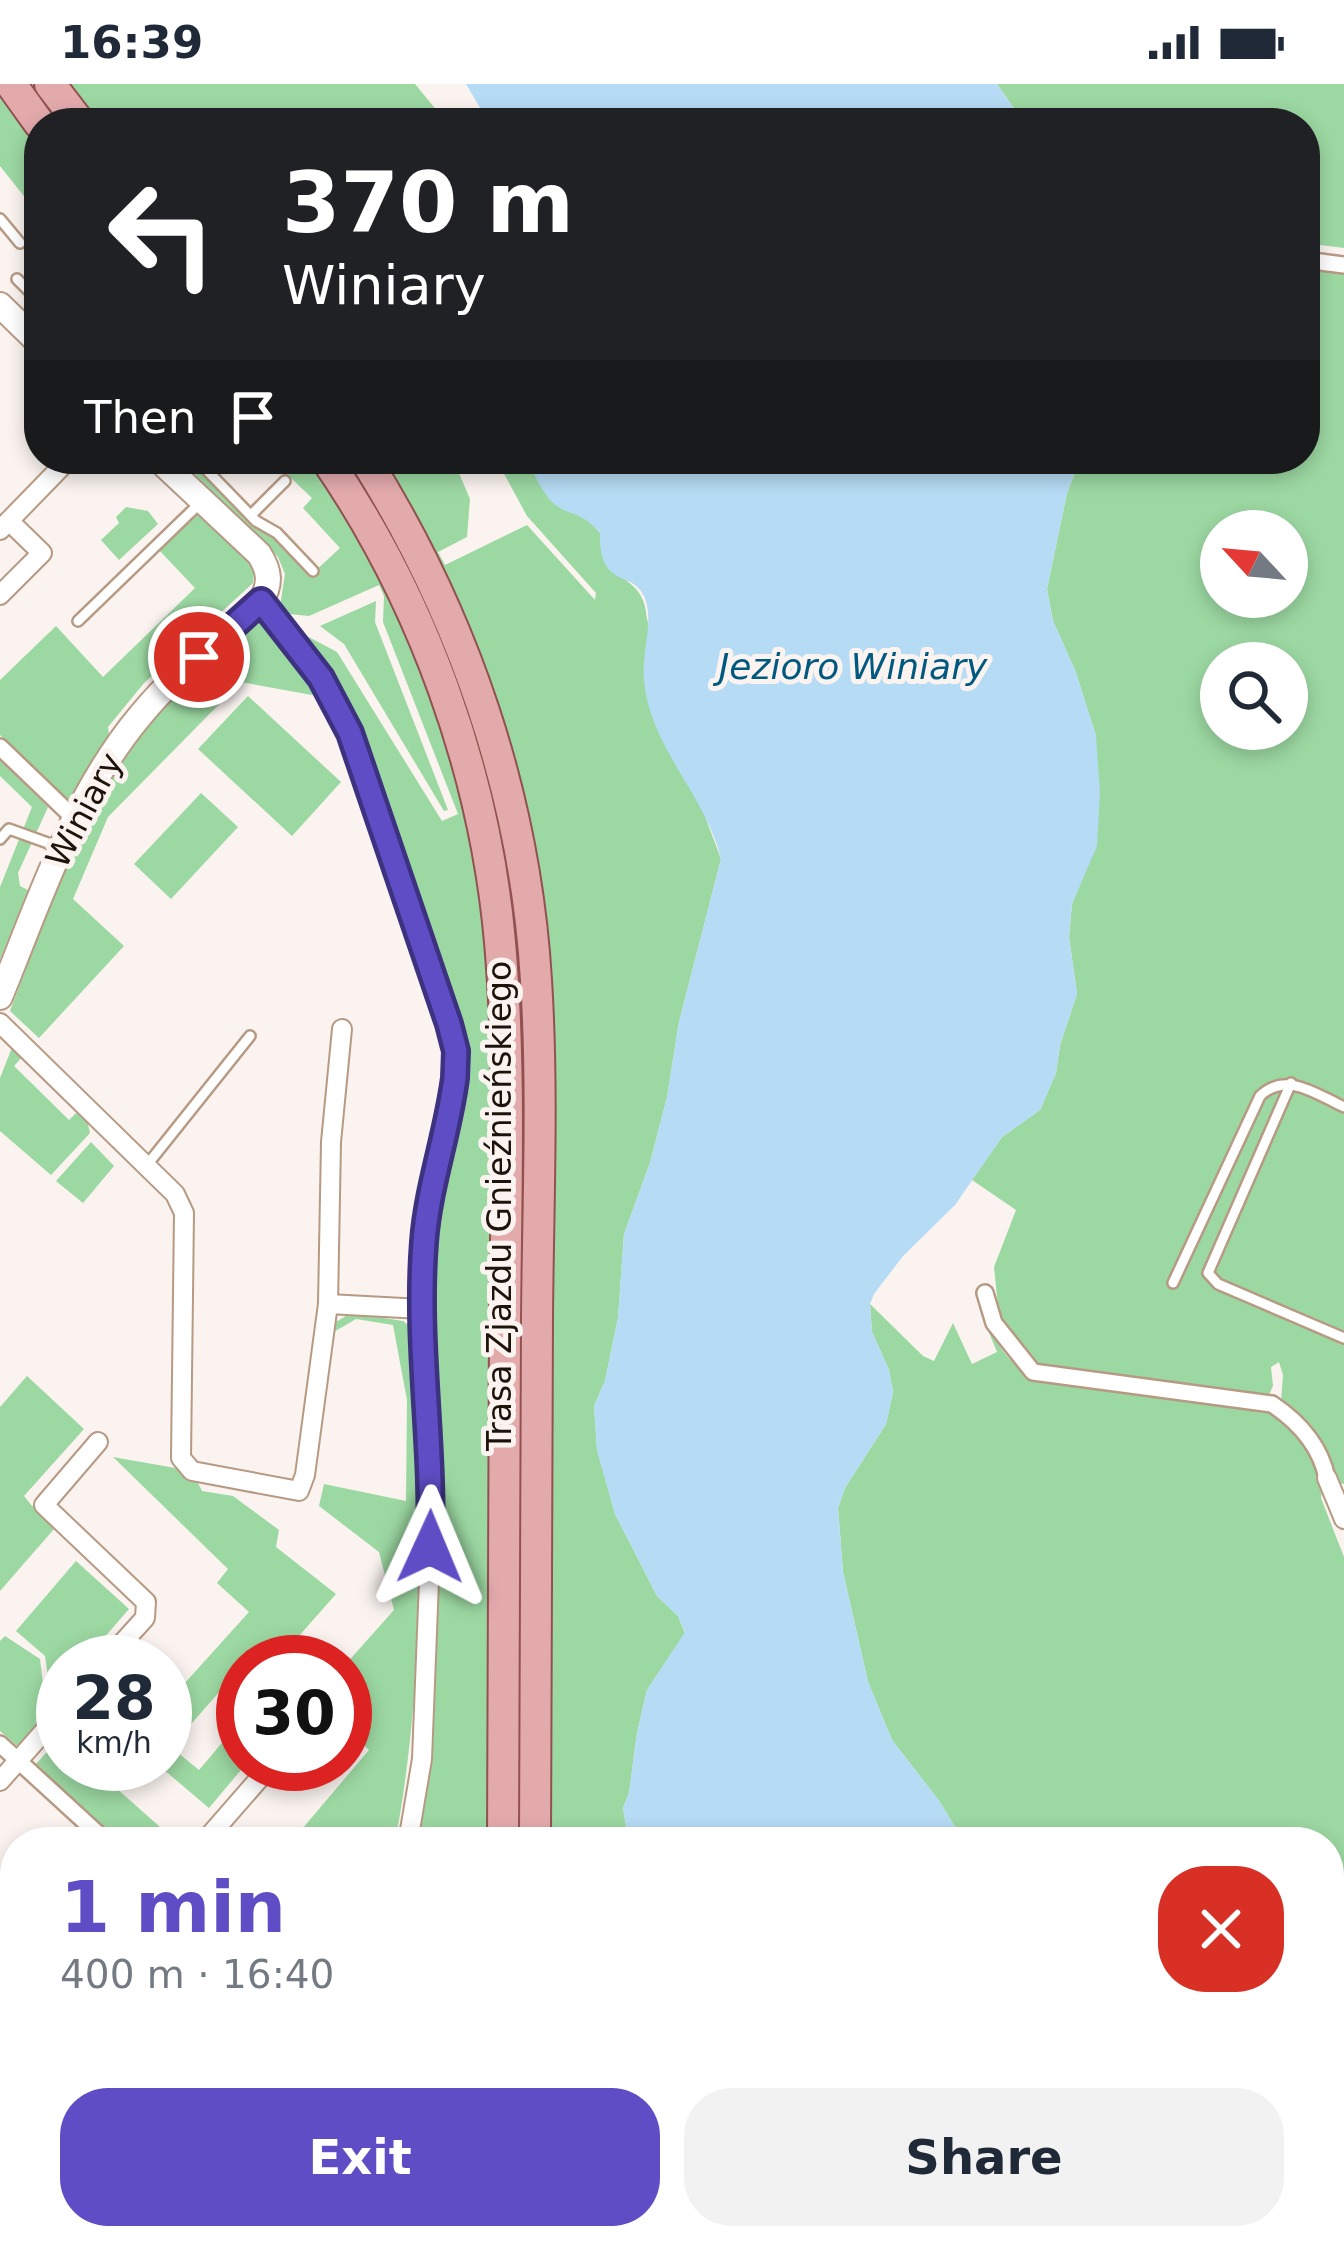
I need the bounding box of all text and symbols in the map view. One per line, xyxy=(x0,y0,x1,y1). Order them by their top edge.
text: 16:39 xyxy=(60,16,203,69)
text: 370 m xyxy=(282,154,574,252)
icon: left xyxy=(84,156,240,312)
text: Winiary xyxy=(282,254,486,317)
icon: arrive xyxy=(220,384,286,450)
text: Then xyxy=(84,391,196,444)
north arrow xyxy=(1200,510,1308,618)
map controls xyxy=(1200,510,1308,750)
pin xyxy=(148,606,250,708)
icon: arrive xyxy=(166,624,232,690)
button: search xyxy=(1200,642,1308,750)
water label: Jezioro Winiary xyxy=(713,646,988,687)
street label: Winiary xyxy=(38,746,130,874)
street label: Trasa Zjazdu Gnieźnieńskiego xyxy=(480,961,519,1452)
position arrow xyxy=(367,1484,493,1610)
speed limit sign: 30 xyxy=(216,1635,372,1791)
text: 28 xyxy=(72,1663,156,1733)
text: km/h xyxy=(76,1725,152,1760)
text: 1 min xyxy=(60,1865,286,1949)
button: close xyxy=(1158,1866,1284,1992)
text: 400 m · 16:40 xyxy=(60,1952,334,1997)
button: Exit xyxy=(60,2088,660,2226)
button: Share xyxy=(684,2088,1284,2226)

